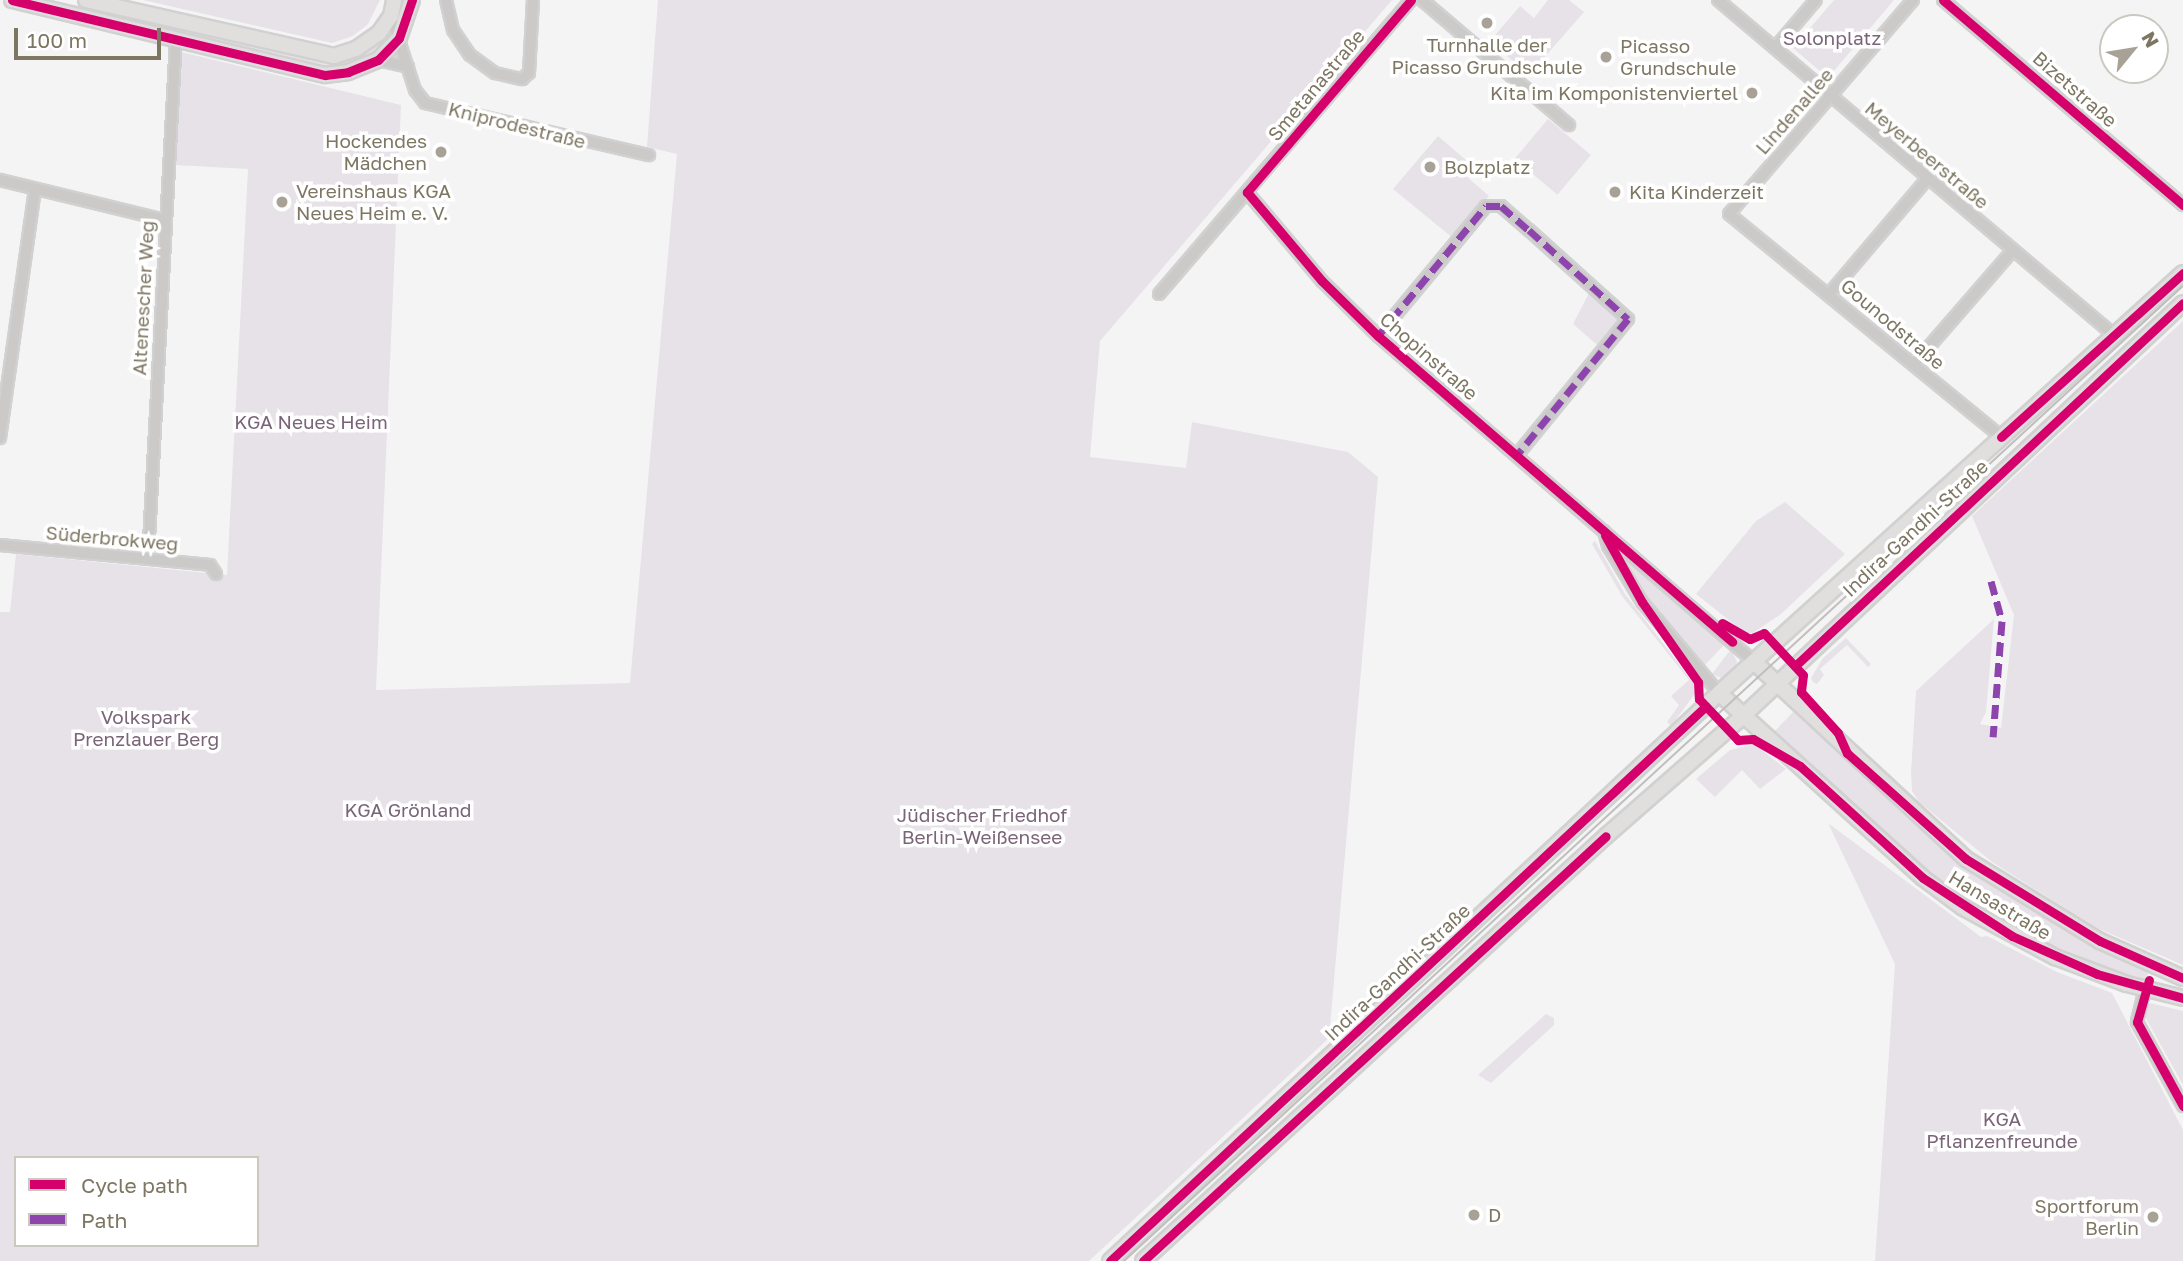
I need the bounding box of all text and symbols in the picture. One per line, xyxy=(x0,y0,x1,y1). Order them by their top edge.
scale bar xyxy=(18,14,164,58)
north arrow xyxy=(2099,14,2169,84)
marker: Turnhalle der Picasso Grundschule xyxy=(1479,15,1495,31)
street label: Smetanastraße xyxy=(1263,25,1369,145)
text: 100 m xyxy=(27,27,87,53)
park label: Solonplatz xyxy=(1783,27,1881,49)
text: N xyxy=(2137,27,2164,51)
place label: Turnhalle der Picasso Grundschule xyxy=(1391,34,1583,78)
place label: Picasso Grundschule xyxy=(1620,35,1736,79)
street label: Bizetstraße xyxy=(2028,46,2122,132)
marker: Picasso Grundschule xyxy=(1598,49,1614,65)
street label: Lindenallee xyxy=(1750,63,1838,159)
place label: Kita im Komponistenviertel xyxy=(1490,82,1738,104)
marker: Kita im Komponistenviertel xyxy=(1744,85,1760,101)
street label: Kniprodestraße xyxy=(446,97,588,153)
street label: Meyerbeerstraße xyxy=(1861,97,1993,213)
place label: Hockendes Mädchen xyxy=(325,130,427,174)
marker: Hockendes Mädchen xyxy=(433,144,449,160)
place label: Bolzplatz xyxy=(1444,156,1530,178)
marker: Bolzplatz xyxy=(1422,159,1438,175)
place label: Vereinshaus KGA Neues Heim e. V. xyxy=(296,180,451,224)
place label: Kita Kinderzeit xyxy=(1629,181,1764,203)
marker: Kita Kinderzeit xyxy=(1607,184,1623,200)
marker: Vereinshaus KGA Neues Heim e. V. xyxy=(274,194,290,210)
street label: Altenescher Weg xyxy=(128,220,158,376)
street label: Gounodstraße xyxy=(1836,274,1950,374)
street label: Chopinstraße xyxy=(1375,307,1483,405)
park label: KGA Neues Heim xyxy=(234,411,388,433)
street label: Indira-Gandhi-Straße xyxy=(1838,455,1992,601)
street label: Süderbrokweg xyxy=(45,521,179,555)
park label: Volkspark Prenzlauer Berg xyxy=(73,706,219,750)
park label: KGA Grönland xyxy=(344,799,472,821)
park label: Jüdischer Friedhof Berlin-Weißensee xyxy=(897,804,1067,848)
street label: Hansastraße xyxy=(1945,866,2055,944)
street label: Indira-Gandhi-Straße xyxy=(1320,899,1474,1045)
park label: KGA Pflanzenfreunde xyxy=(1926,1108,2078,1152)
legend xyxy=(14,1156,259,1247)
text: Cycle path xyxy=(81,1172,188,1198)
place label: Sportforum Berlin xyxy=(2035,1195,2139,1239)
place label: D xyxy=(1488,1204,1501,1226)
text: Path xyxy=(81,1207,128,1233)
marker: D xyxy=(1466,1207,1482,1223)
marker: Sportforum Berlin xyxy=(2145,1209,2161,1225)

